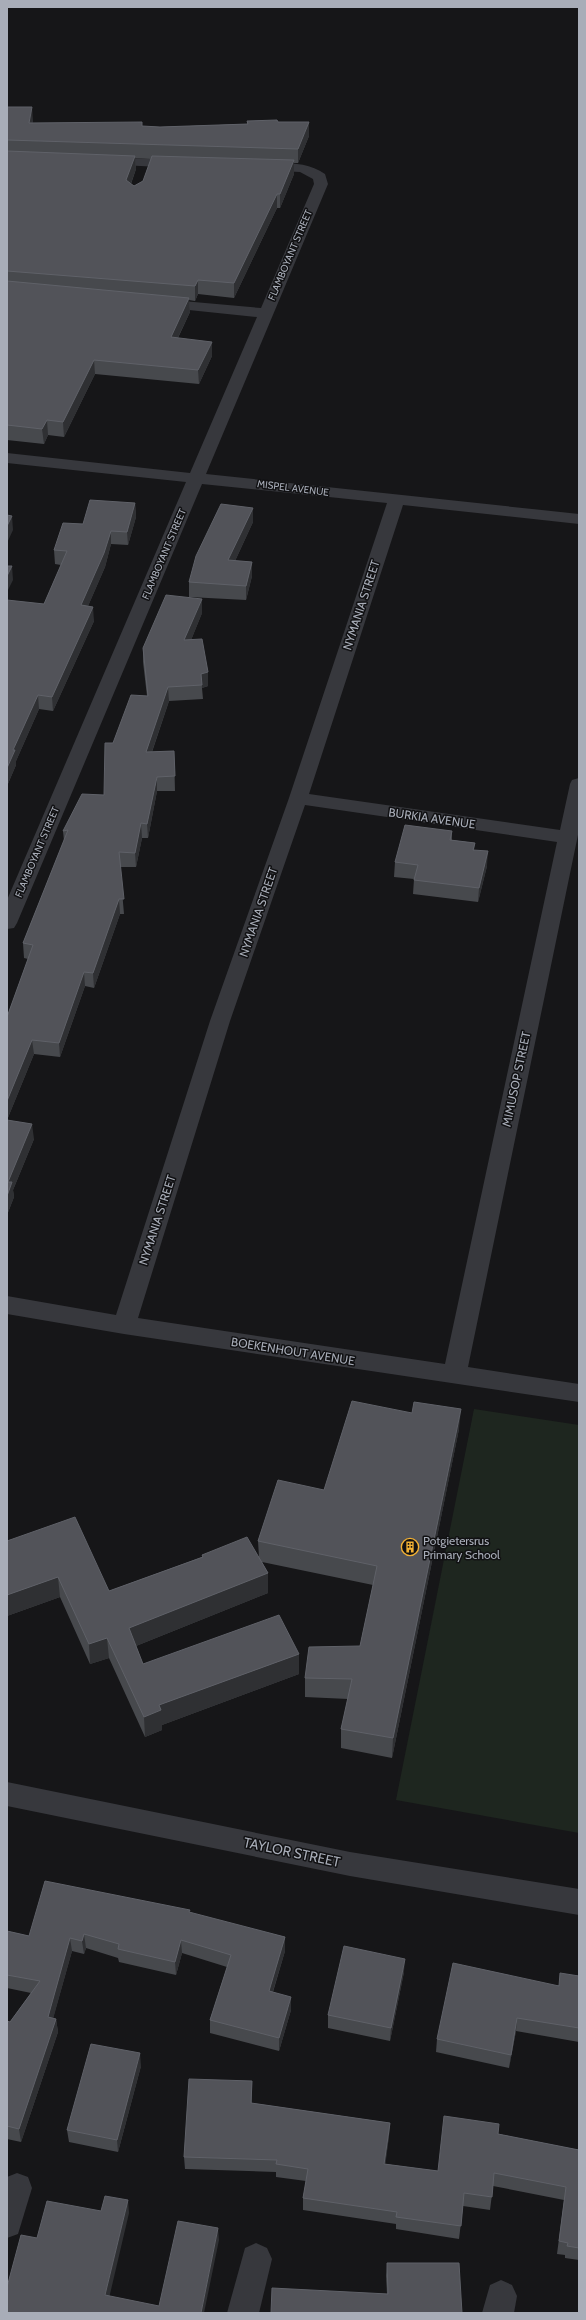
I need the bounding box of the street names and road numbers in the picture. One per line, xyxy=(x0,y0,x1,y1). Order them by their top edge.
street label: FLAMBOYANT STREET xyxy=(265,207,315,302)
street label: MISPEL AVENUE xyxy=(256,477,330,499)
street label: FLAMBOYANT STREET xyxy=(139,506,189,601)
street label: NYMANIA STREET xyxy=(339,557,383,652)
street label: FLAMBOYANT STREET xyxy=(12,804,62,899)
street label: BURKIA AVENUE xyxy=(388,804,477,832)
street label: NYMANIA STREET xyxy=(236,865,281,959)
street label: MIMUSOP STREET xyxy=(499,1029,534,1128)
street label: NYMANIA STREET xyxy=(135,1172,179,1267)
street label: BOEKENHOUT AVENUE xyxy=(230,1334,356,1368)
street label: TAYLOR STREET xyxy=(242,1833,343,1871)

